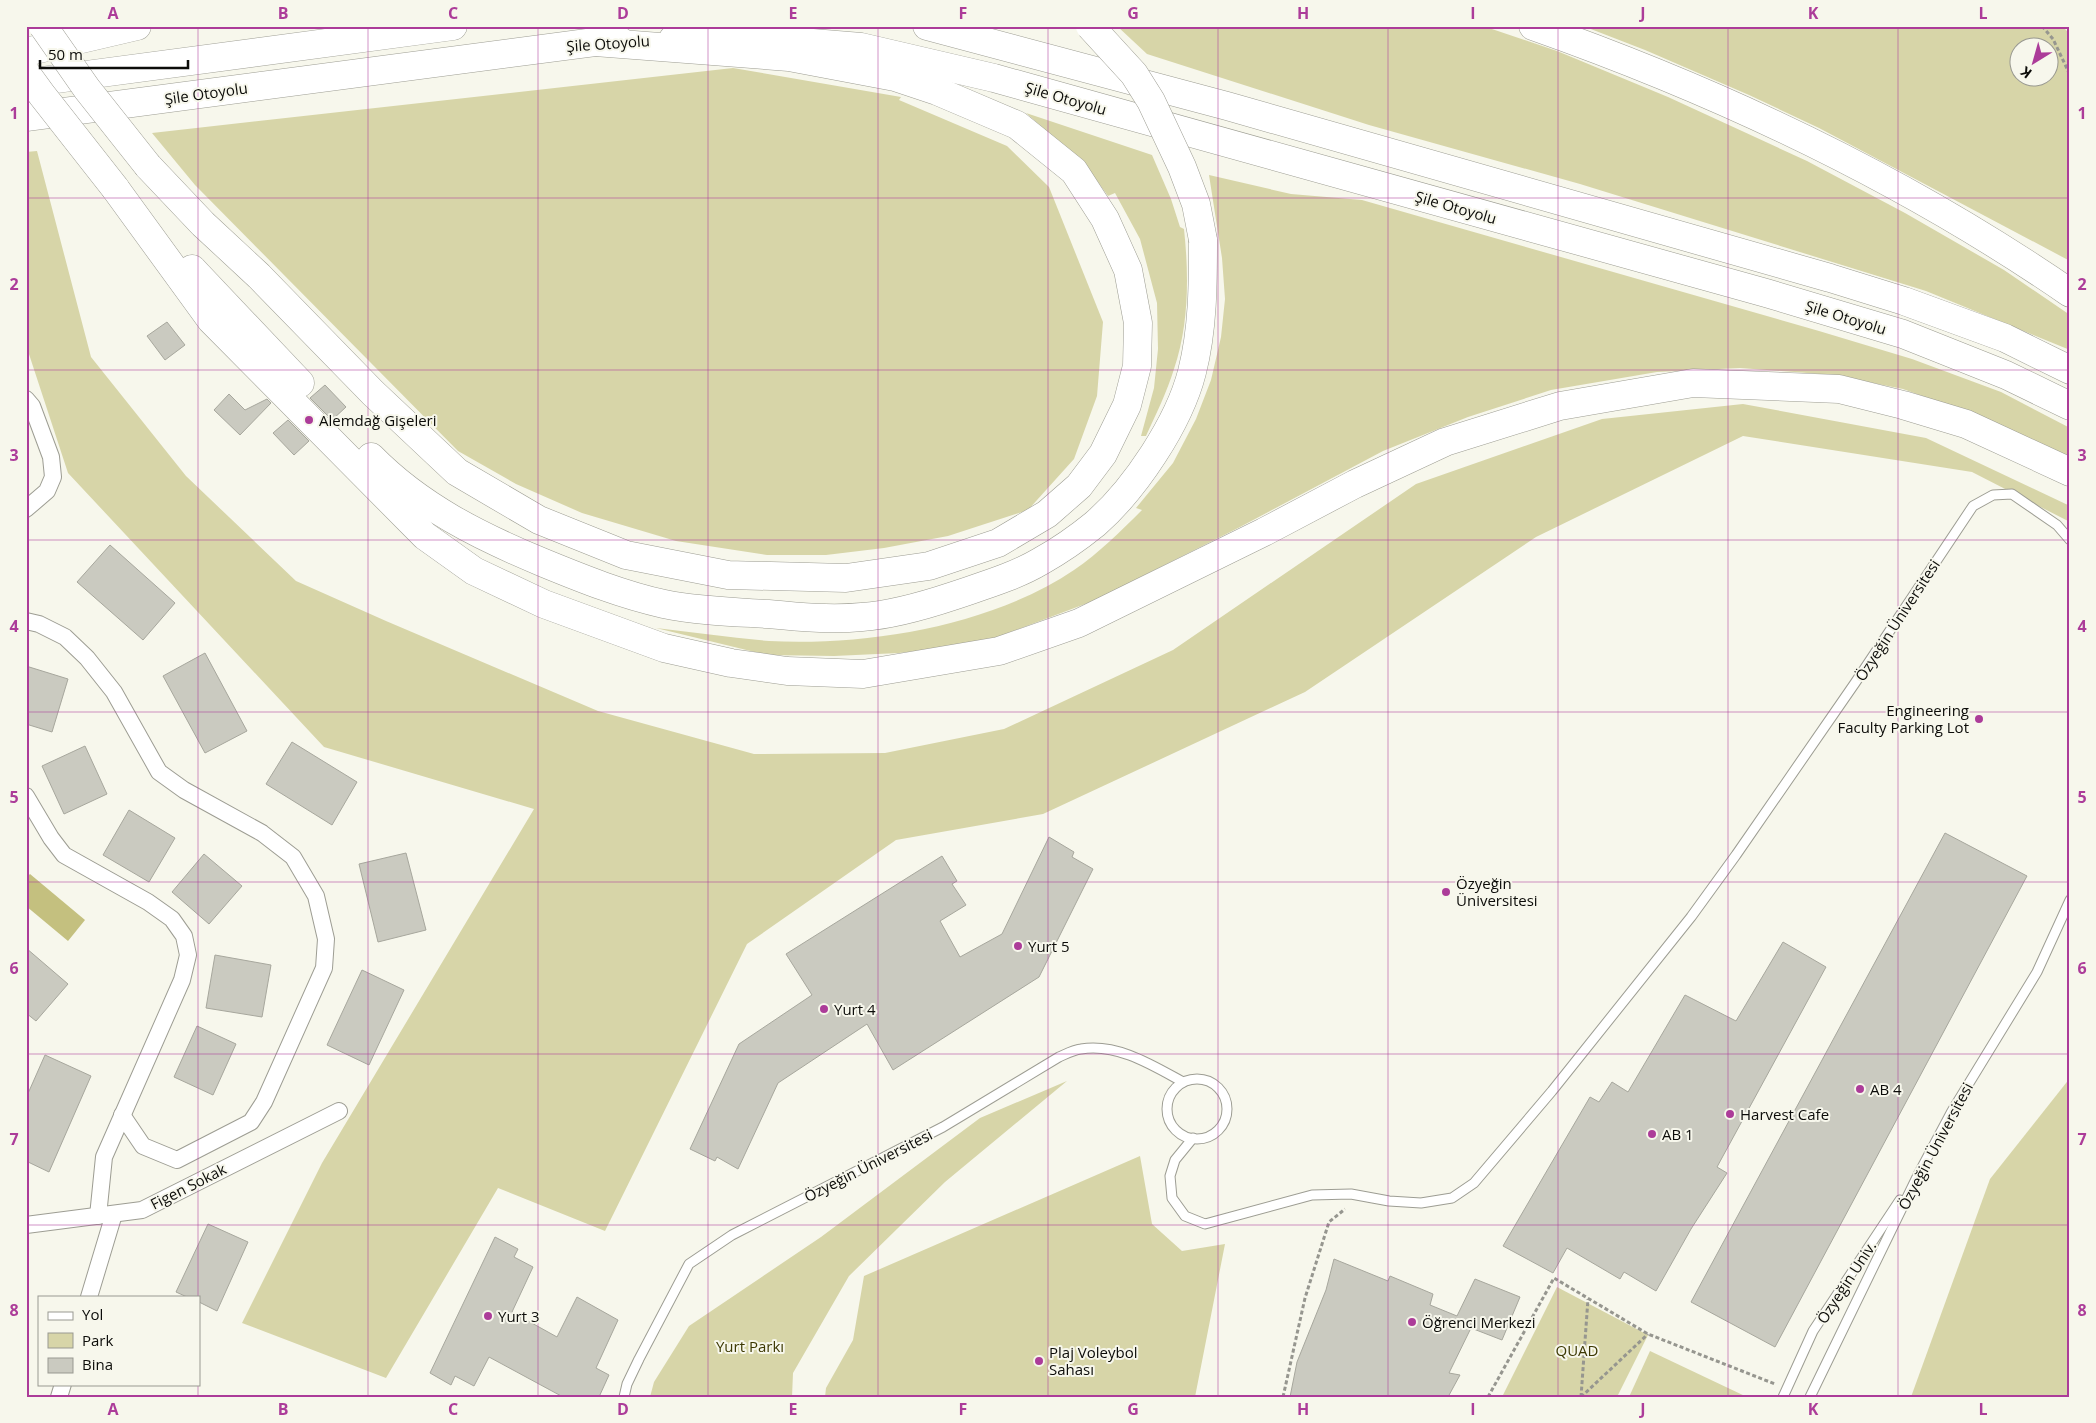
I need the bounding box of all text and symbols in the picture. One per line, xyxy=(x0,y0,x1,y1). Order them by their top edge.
text: A xyxy=(107,2,119,24)
text: B xyxy=(278,2,288,24)
text: C xyxy=(448,2,458,24)
text: D xyxy=(617,2,629,24)
text: E xyxy=(789,2,798,24)
text: F xyxy=(959,2,967,24)
text: G xyxy=(1127,2,1139,24)
text: H xyxy=(1297,2,1309,24)
text: I xyxy=(1470,2,1476,24)
text: J xyxy=(1638,2,1646,24)
text: K xyxy=(1808,2,1819,24)
text: L xyxy=(1978,2,1988,24)
street label: Şile Otoyolu xyxy=(566,30,650,56)
scale bar xyxy=(40,38,188,70)
north arrow xyxy=(2008,38,2058,88)
text: 50 m xyxy=(48,44,83,64)
text: K xyxy=(2016,62,2035,83)
street label: Şile Otoyolu xyxy=(163,77,249,109)
street label: Şile Otoyolu xyxy=(1023,77,1109,119)
text: 1 xyxy=(9,102,19,124)
text: 1 xyxy=(2077,102,2087,124)
street label: Şile Otoyolu xyxy=(1413,186,1499,228)
text: 2 xyxy=(9,273,19,295)
text: 2 xyxy=(2077,273,2087,295)
street label: Şile Otoyolu xyxy=(1803,295,1889,339)
place label: Alemdağ Gişeleri xyxy=(319,410,437,430)
marker: Alemdağ Gişeleri xyxy=(303,414,315,426)
text: 3 xyxy=(9,444,19,466)
text: 3 xyxy=(2077,444,2087,466)
street label: Özyeğin Üniversitesi xyxy=(1850,555,1944,685)
text: 4 xyxy=(9,615,19,637)
text: 4 xyxy=(2077,615,2087,637)
place label: Engineering Faculty Parking Lot xyxy=(1837,700,1969,737)
marker: Engineering Faculty Parking Lot xyxy=(1973,713,1985,725)
text: 5 xyxy=(9,786,19,808)
text: 5 xyxy=(2077,786,2087,808)
place label: Özyeğin Üniversitesi xyxy=(1456,873,1538,910)
marker: Özyeğin Üniversitesi xyxy=(1440,886,1452,898)
place label: Yurt 5 xyxy=(1028,936,1070,956)
marker: Yurt 5 xyxy=(1012,940,1024,952)
text: 6 xyxy=(9,957,19,979)
text: 6 xyxy=(2077,957,2087,979)
place label: Yurt 4 xyxy=(834,999,876,1019)
marker: Yurt 4 xyxy=(818,1003,830,1015)
place label: AB 4 xyxy=(1870,1079,1902,1099)
street label: Özyeğin Üniversitesi xyxy=(1893,1079,1977,1213)
marker: AB 4 xyxy=(1854,1083,1866,1095)
place label: Harvest Cafe xyxy=(1740,1104,1829,1124)
marker: Harvest Cafe xyxy=(1724,1108,1736,1120)
street label: Özyeğin Üniversitesi xyxy=(801,1124,935,1206)
place label: AB 1 xyxy=(1662,1124,1694,1144)
text: 7 xyxy=(9,1128,19,1150)
marker: AB 1 xyxy=(1646,1128,1658,1140)
text: 7 xyxy=(2077,1128,2087,1150)
street label: Figen Sokak xyxy=(147,1158,229,1214)
street label: Özyeğin Univ. xyxy=(1812,1237,1880,1327)
legend xyxy=(38,1296,200,1386)
text: 8 xyxy=(9,1299,19,1321)
text: 8 xyxy=(2077,1299,2087,1321)
text: Yol xyxy=(82,1304,103,1324)
place label: Yurt 3 xyxy=(498,1306,540,1326)
marker: Yurt 3 xyxy=(482,1310,494,1322)
place label: Öğrenci Merkezi xyxy=(1422,1312,1536,1332)
marker: Öğrenci Merkezi xyxy=(1406,1316,1418,1328)
text: Park xyxy=(82,1330,113,1350)
park label: Yurt Parkı xyxy=(716,1336,784,1356)
park label: QUAD xyxy=(1556,1340,1598,1360)
place label: Plaj Voleybol Sahası xyxy=(1049,1342,1138,1379)
text: Bina xyxy=(82,1354,113,1374)
marker: Plaj Voleybol Sahası xyxy=(1033,1355,1045,1367)
text: A xyxy=(107,1398,119,1420)
text: B xyxy=(278,1398,288,1420)
text: C xyxy=(448,1398,458,1420)
text: D xyxy=(617,1398,629,1420)
text: E xyxy=(789,1398,798,1420)
text: F xyxy=(959,1398,967,1420)
text: G xyxy=(1127,1398,1139,1420)
text: H xyxy=(1297,1398,1309,1420)
text: I xyxy=(1470,1398,1476,1420)
text: J xyxy=(1638,1398,1646,1420)
text: K xyxy=(1808,1398,1819,1420)
text: L xyxy=(1978,1398,1988,1420)

